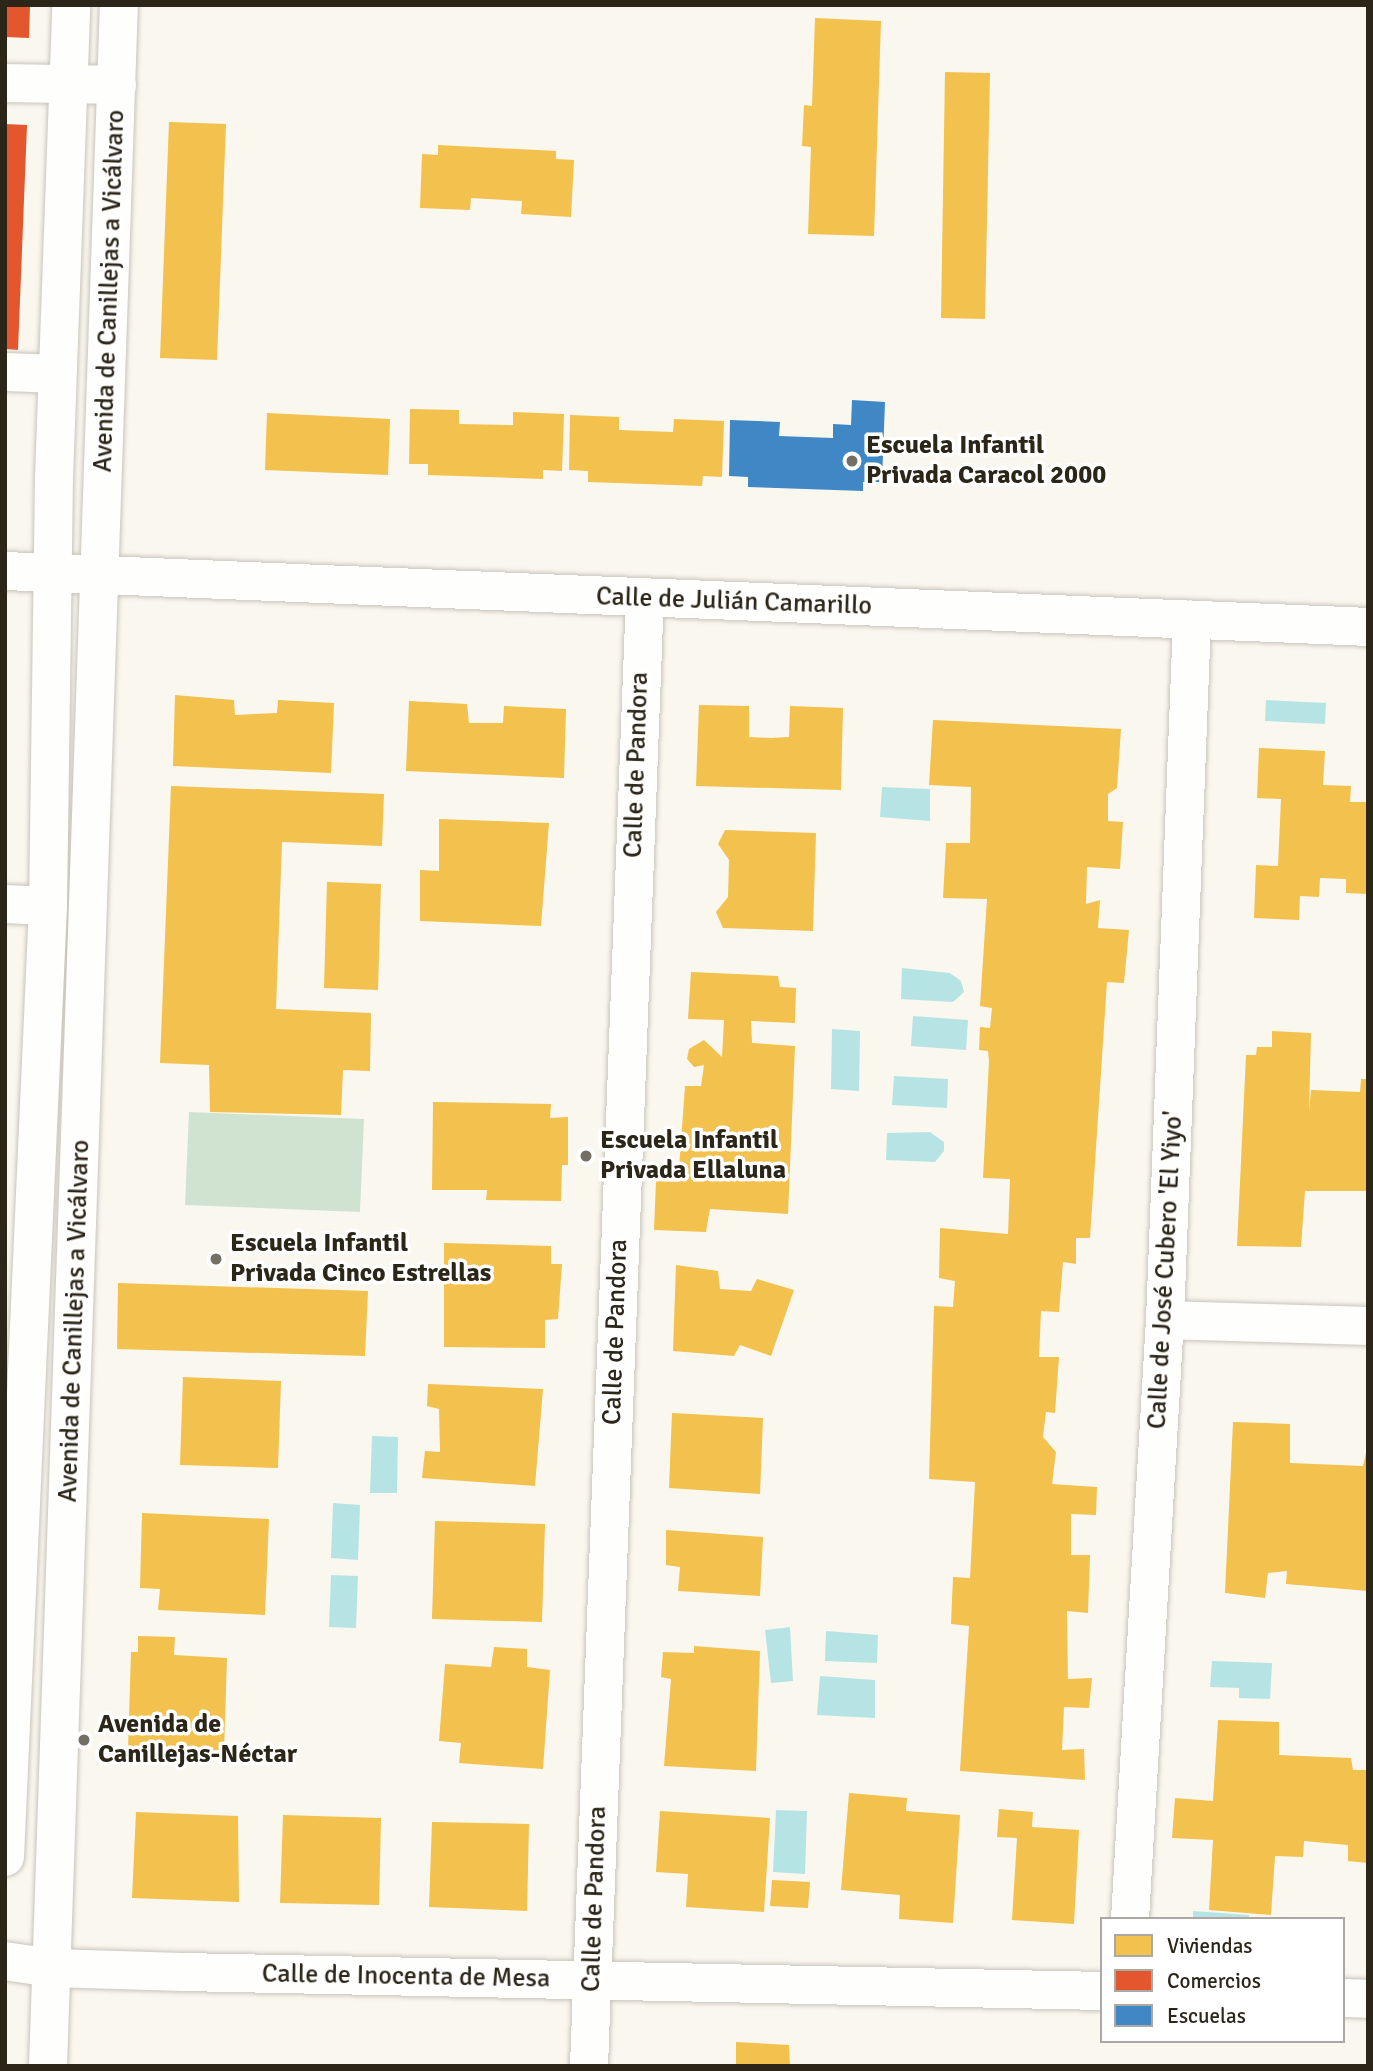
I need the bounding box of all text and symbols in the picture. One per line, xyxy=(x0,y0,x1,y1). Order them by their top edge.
street label: Avenida de Canillejas a Vicálvaro xyxy=(88,109,132,473)
place label: Escuela Infantil Privada Caracol 2000 xyxy=(866,430,1106,492)
marker: Escuela Infantil Privada Caracol 2000 xyxy=(844,453,860,469)
street label: Calle de Julián Camarillo xyxy=(595,582,873,622)
street label: Calle de Pandora xyxy=(618,671,656,859)
street label: Calle de José Cubero 'El Yiyo' xyxy=(1142,1110,1190,1430)
place label: Escuela Infantil Privada Ellaluna xyxy=(600,1125,786,1186)
street label: Avenida de Canillejas a Vicálvaro xyxy=(53,1139,97,1503)
marker: Escuela Infantil Privada Ellaluna xyxy=(578,1148,594,1164)
place label: Escuela Infantil Privada Cinco Estrellas xyxy=(230,1228,491,1290)
street label: Calle de Pandora xyxy=(597,1238,635,1426)
marker: Escuela Infantil Privada Cinco Estrellas xyxy=(208,1251,224,1267)
place label: Avenida de Canillejas-Néctar xyxy=(98,1709,297,1770)
marker: Avenida de Canillejas-Néctar xyxy=(76,1732,92,1748)
street label: Calle de Pandora xyxy=(576,1805,614,1993)
legend xyxy=(1100,1917,1345,2043)
text: Viviendas xyxy=(1167,1933,1252,1959)
street label: Calle de Inocenta de Mesa xyxy=(262,1959,550,1995)
text: Comercios xyxy=(1167,1968,1261,1994)
text: Escuelas xyxy=(1167,2003,1246,2029)

